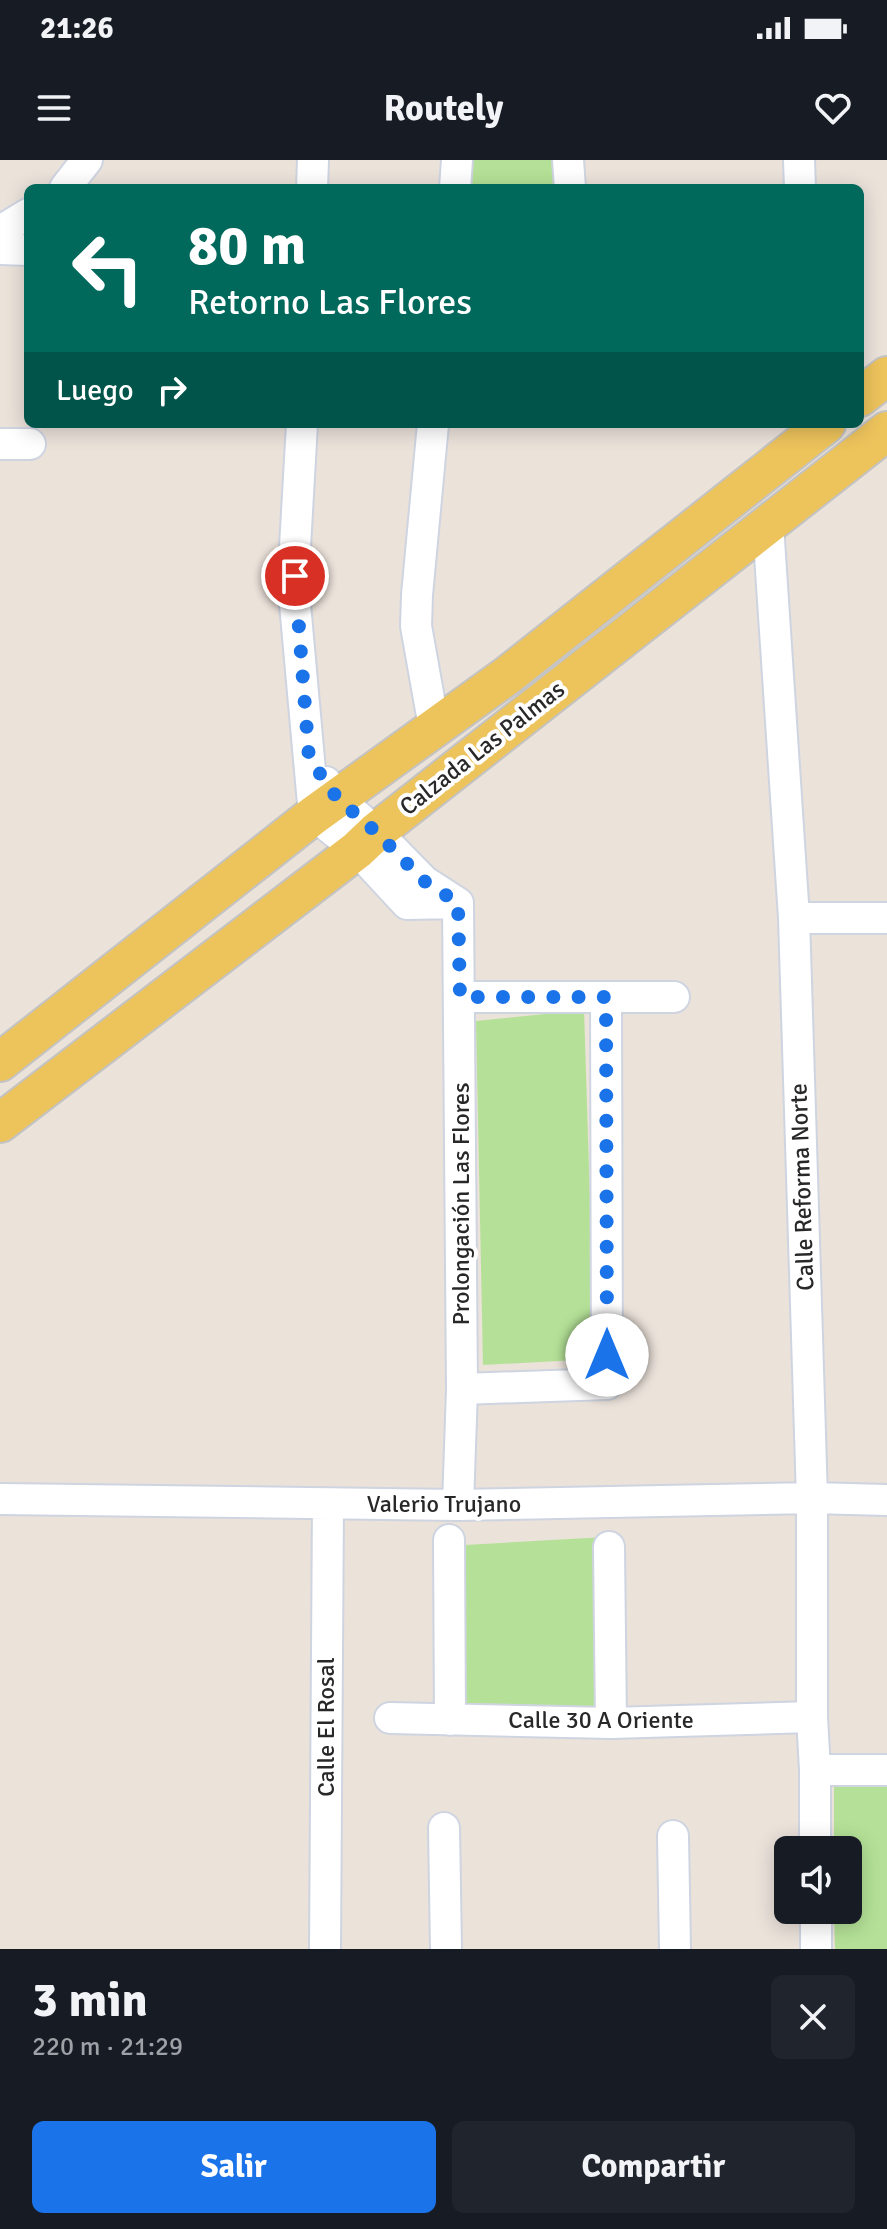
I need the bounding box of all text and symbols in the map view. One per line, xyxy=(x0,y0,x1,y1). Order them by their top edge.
text: 21:26 xyxy=(40,10,114,47)
icon: menu xyxy=(32,86,76,130)
text: Routely xyxy=(384,86,503,131)
icon: heart xyxy=(811,86,855,130)
text: 80 m xyxy=(188,211,306,280)
icon: left xyxy=(56,216,160,320)
text: Retorno Las Flores xyxy=(188,280,472,325)
icon: right xyxy=(150,368,194,412)
text: Luego xyxy=(56,372,134,409)
pin xyxy=(261,542,329,610)
icon: arrive xyxy=(273,554,317,598)
street label: Calzada Las Palmas xyxy=(393,674,571,822)
street label: Prolongación Las Flores xyxy=(446,1082,476,1326)
street label: Calle Reforma Norte xyxy=(783,1083,821,1291)
position arrow xyxy=(565,1313,649,1397)
street label: Valerio Trujano xyxy=(367,1489,521,1519)
street label: Calle El Rosal xyxy=(311,1657,341,1797)
street label: Calle 30 A Oriente xyxy=(508,1705,694,1735)
map controls xyxy=(774,1836,862,1924)
button: sound xyxy=(774,1836,862,1924)
text: 3 min xyxy=(32,1971,148,2030)
button: close xyxy=(771,1975,855,2059)
text: 220 m · 21:29 xyxy=(32,2031,183,2063)
button: Salir xyxy=(32,2121,436,2213)
button: Compartir xyxy=(452,2121,855,2213)

